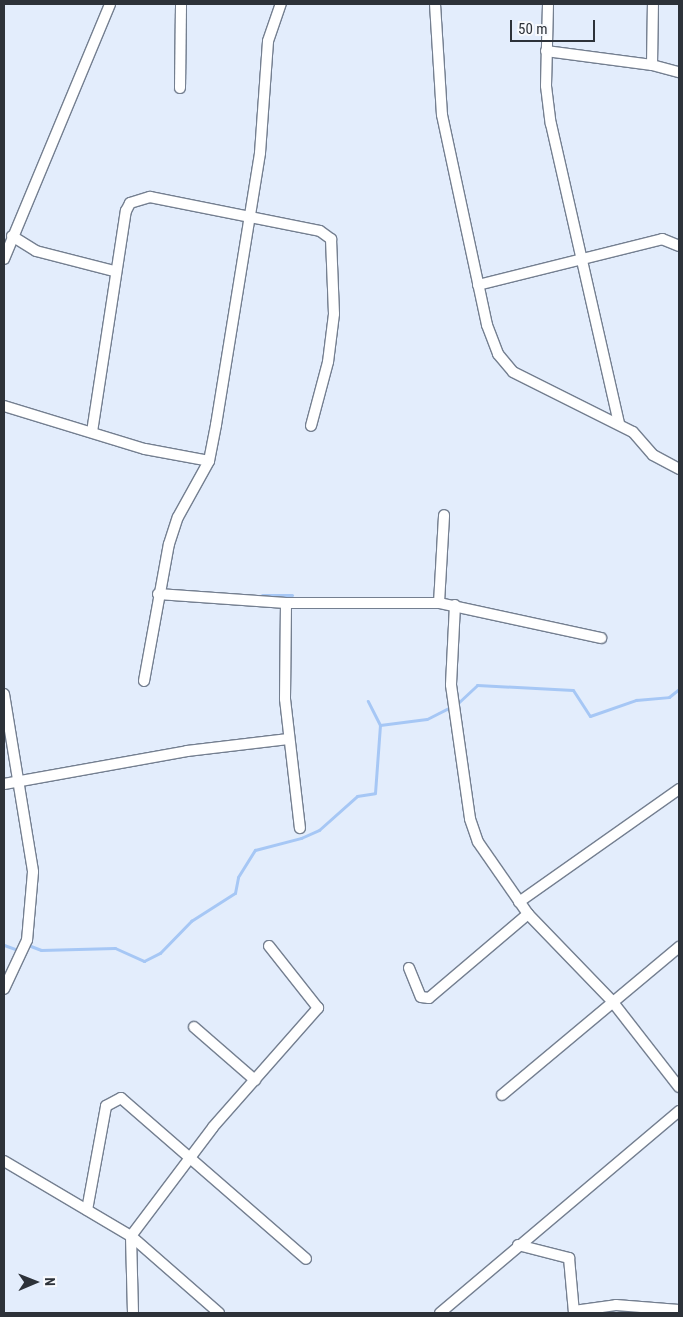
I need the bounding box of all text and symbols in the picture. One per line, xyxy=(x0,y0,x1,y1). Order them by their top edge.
scale bar xyxy=(513,10,598,42)
text: 50 m xyxy=(518,20,548,38)
north arrow xyxy=(10,1257,60,1307)
text: N xyxy=(42,1277,58,1286)

